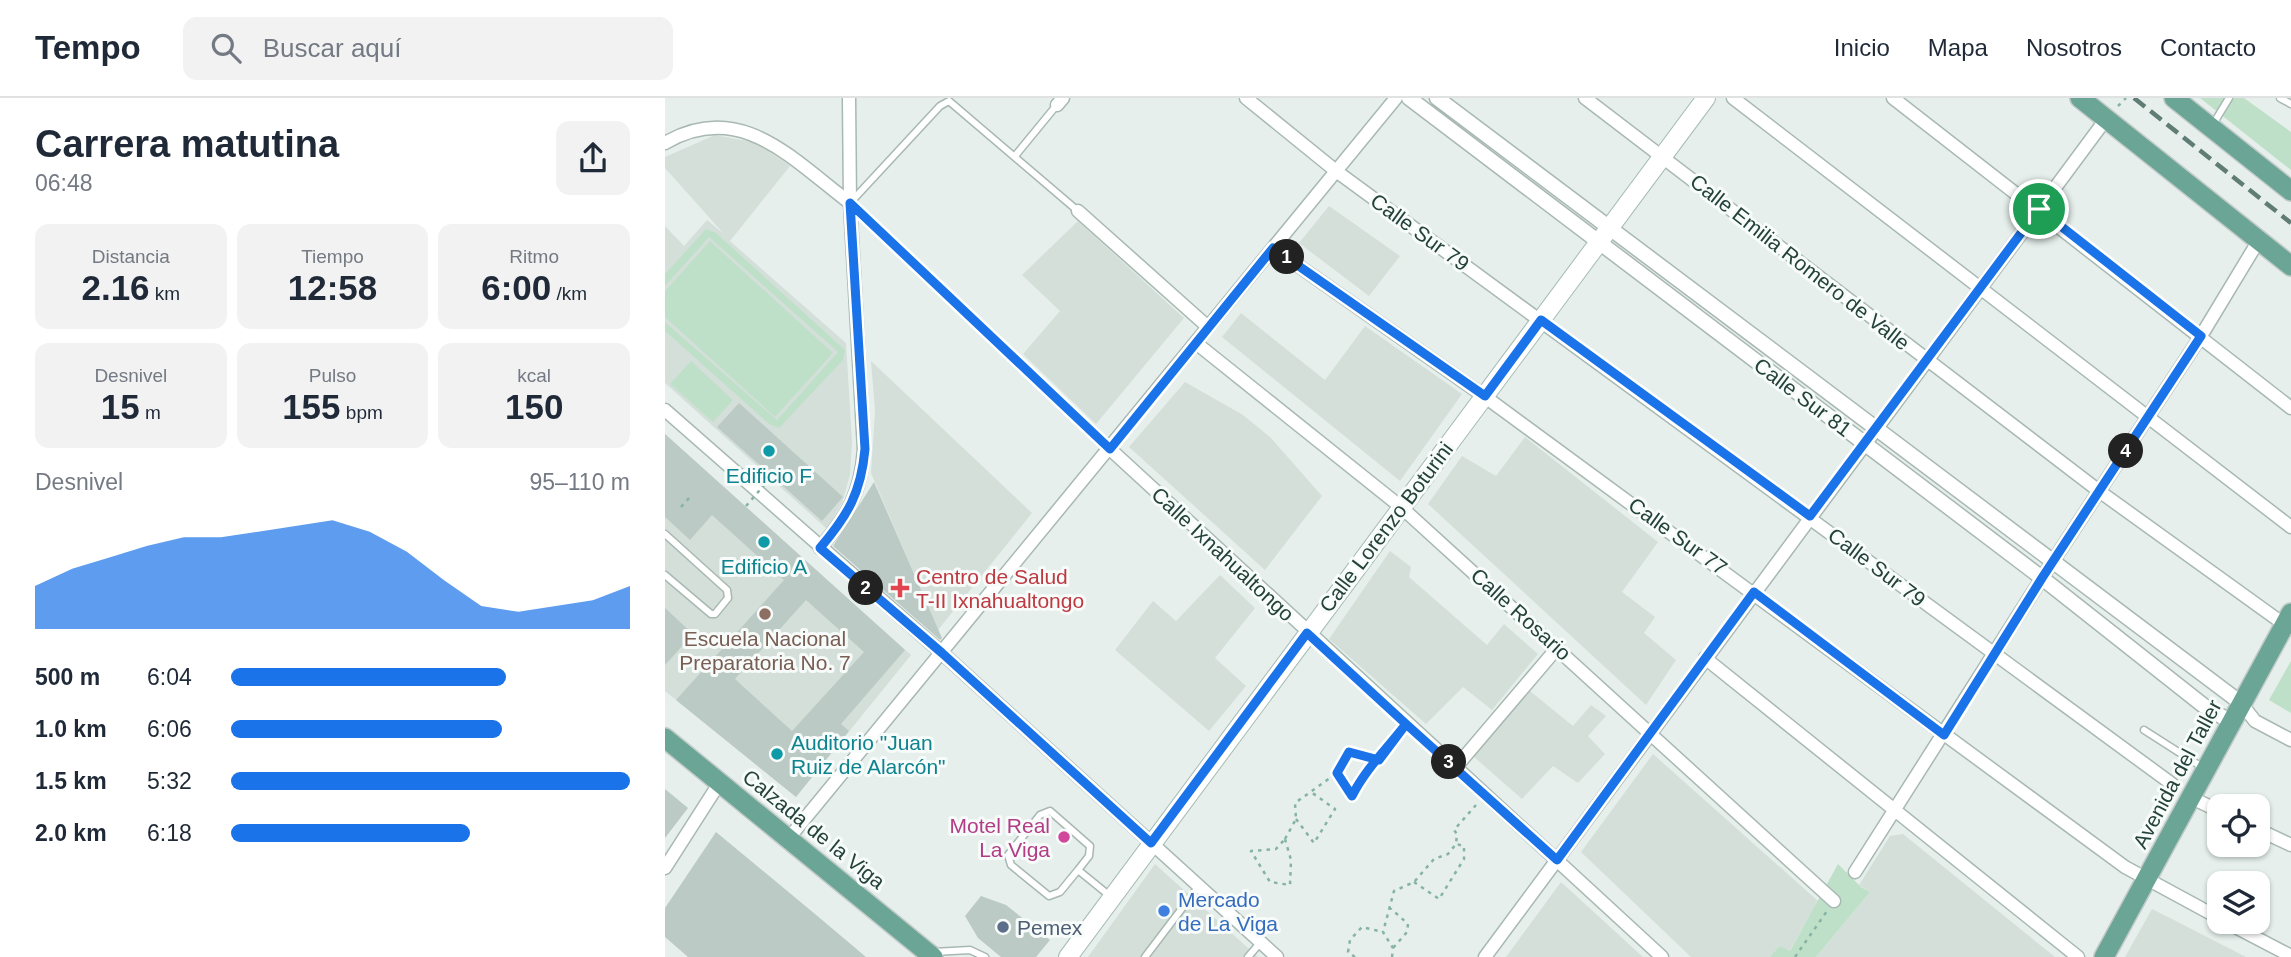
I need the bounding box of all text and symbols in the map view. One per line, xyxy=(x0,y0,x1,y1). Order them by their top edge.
search box xyxy=(183,17,673,80)
text: Tempo xyxy=(35,29,141,66)
icon: search xyxy=(207,29,245,67)
text: Buscar aquí xyxy=(263,33,401,63)
text: Inicio xyxy=(1834,34,1890,61)
text: Mapa xyxy=(1928,34,1988,61)
text: Nosotros xyxy=(2026,34,2122,61)
text: Contacto xyxy=(2160,34,2256,61)
button: share xyxy=(556,121,630,195)
text: Carrera matutina xyxy=(35,123,339,165)
street label: Calle Emilia Romero de Valle xyxy=(1686,169,1914,355)
text: 06:48 xyxy=(35,170,93,196)
pin xyxy=(2009,179,2069,239)
street label: Calle Sur 79 xyxy=(1366,189,1474,275)
icon: arrive xyxy=(2020,190,2058,228)
pin: 1 xyxy=(1269,240,1305,274)
text: Distancia xyxy=(92,246,170,267)
text: Tiempo xyxy=(301,246,364,267)
text: Ritmo xyxy=(509,246,559,267)
text: 1 xyxy=(1281,246,1292,267)
text: 2.16 xyxy=(81,268,150,307)
text: 12:58 xyxy=(288,268,377,307)
text: 6:00 xyxy=(481,268,551,307)
text: km xyxy=(150,283,180,304)
text: /km xyxy=(551,283,587,304)
street label: Calle Sur 81 xyxy=(1750,353,1856,441)
text: Desnivel xyxy=(94,365,167,386)
text: Pulso xyxy=(309,365,356,386)
text: kcal xyxy=(517,365,551,386)
text: 15 xyxy=(101,387,140,426)
text: 155 xyxy=(282,387,341,426)
text: 150 xyxy=(505,387,563,426)
text: m xyxy=(140,402,161,423)
text: bpm xyxy=(341,402,383,423)
pin: 4 xyxy=(2109,434,2143,468)
street label: Calle Lorenzo Boturini xyxy=(1315,438,1457,616)
text: 4 xyxy=(2120,440,2131,461)
marker: Edificio F xyxy=(761,443,777,459)
place label: Edificio F xyxy=(726,464,812,487)
text: Desnivel xyxy=(35,469,123,495)
text: 95–110 m xyxy=(529,469,630,495)
street label: Calle Ixnahualtongo xyxy=(1147,482,1299,626)
street label: Calle Sur 77 xyxy=(1624,493,1732,579)
street label: Calle Sur 79 xyxy=(1824,523,1930,611)
marker: Edificio A xyxy=(756,534,772,550)
place label: Edificio A xyxy=(721,555,807,578)
street label: Calle Rosario xyxy=(1466,563,1576,665)
place label: Centro de Salud T-II Ixnahualtongo xyxy=(916,565,1084,612)
pin: 2 xyxy=(849,570,883,606)
text: 2 xyxy=(860,577,871,598)
marker: Centro de Salud T-II Ixnahualtongo xyxy=(890,578,910,598)
marker: Escuela Nacional Preparatoria No. 7 xyxy=(757,606,773,622)
place label: Escuela Nacional Preparatoria No. 7 xyxy=(679,627,851,674)
text: 500 m xyxy=(35,664,100,690)
text: 6:04 xyxy=(147,664,192,690)
street label: Avenida del Taller xyxy=(2128,696,2226,852)
text: 1.0 km xyxy=(35,716,107,742)
text: 6:06 xyxy=(147,716,192,742)
place label: Auditorio "Juan Ruiz de Alarcón" xyxy=(791,731,946,778)
pin: 3 xyxy=(1431,744,1467,780)
marker: Auditorio "Juan Ruiz de Alarcón" xyxy=(769,746,785,762)
text: 3 xyxy=(1443,751,1454,772)
street label: Calzada de la Viga xyxy=(738,765,890,893)
text: 1.5 km xyxy=(35,768,107,794)
text: 5:32 xyxy=(147,768,192,794)
map controls xyxy=(2207,794,2270,934)
button: locate xyxy=(2207,794,2270,857)
place label: Motel Real La Viga xyxy=(950,814,1050,861)
text: 2.0 km xyxy=(35,820,107,846)
text: 6:18 xyxy=(147,820,192,846)
marker: Motel Real La Viga xyxy=(1056,829,1072,845)
button: layers xyxy=(2207,871,2270,934)
place label: Mercado de La Viga xyxy=(1178,888,1278,935)
marker: Mercado de La Viga xyxy=(1156,903,1172,919)
place label: Pemex xyxy=(1017,916,1083,939)
marker: Pemex xyxy=(995,919,1011,935)

